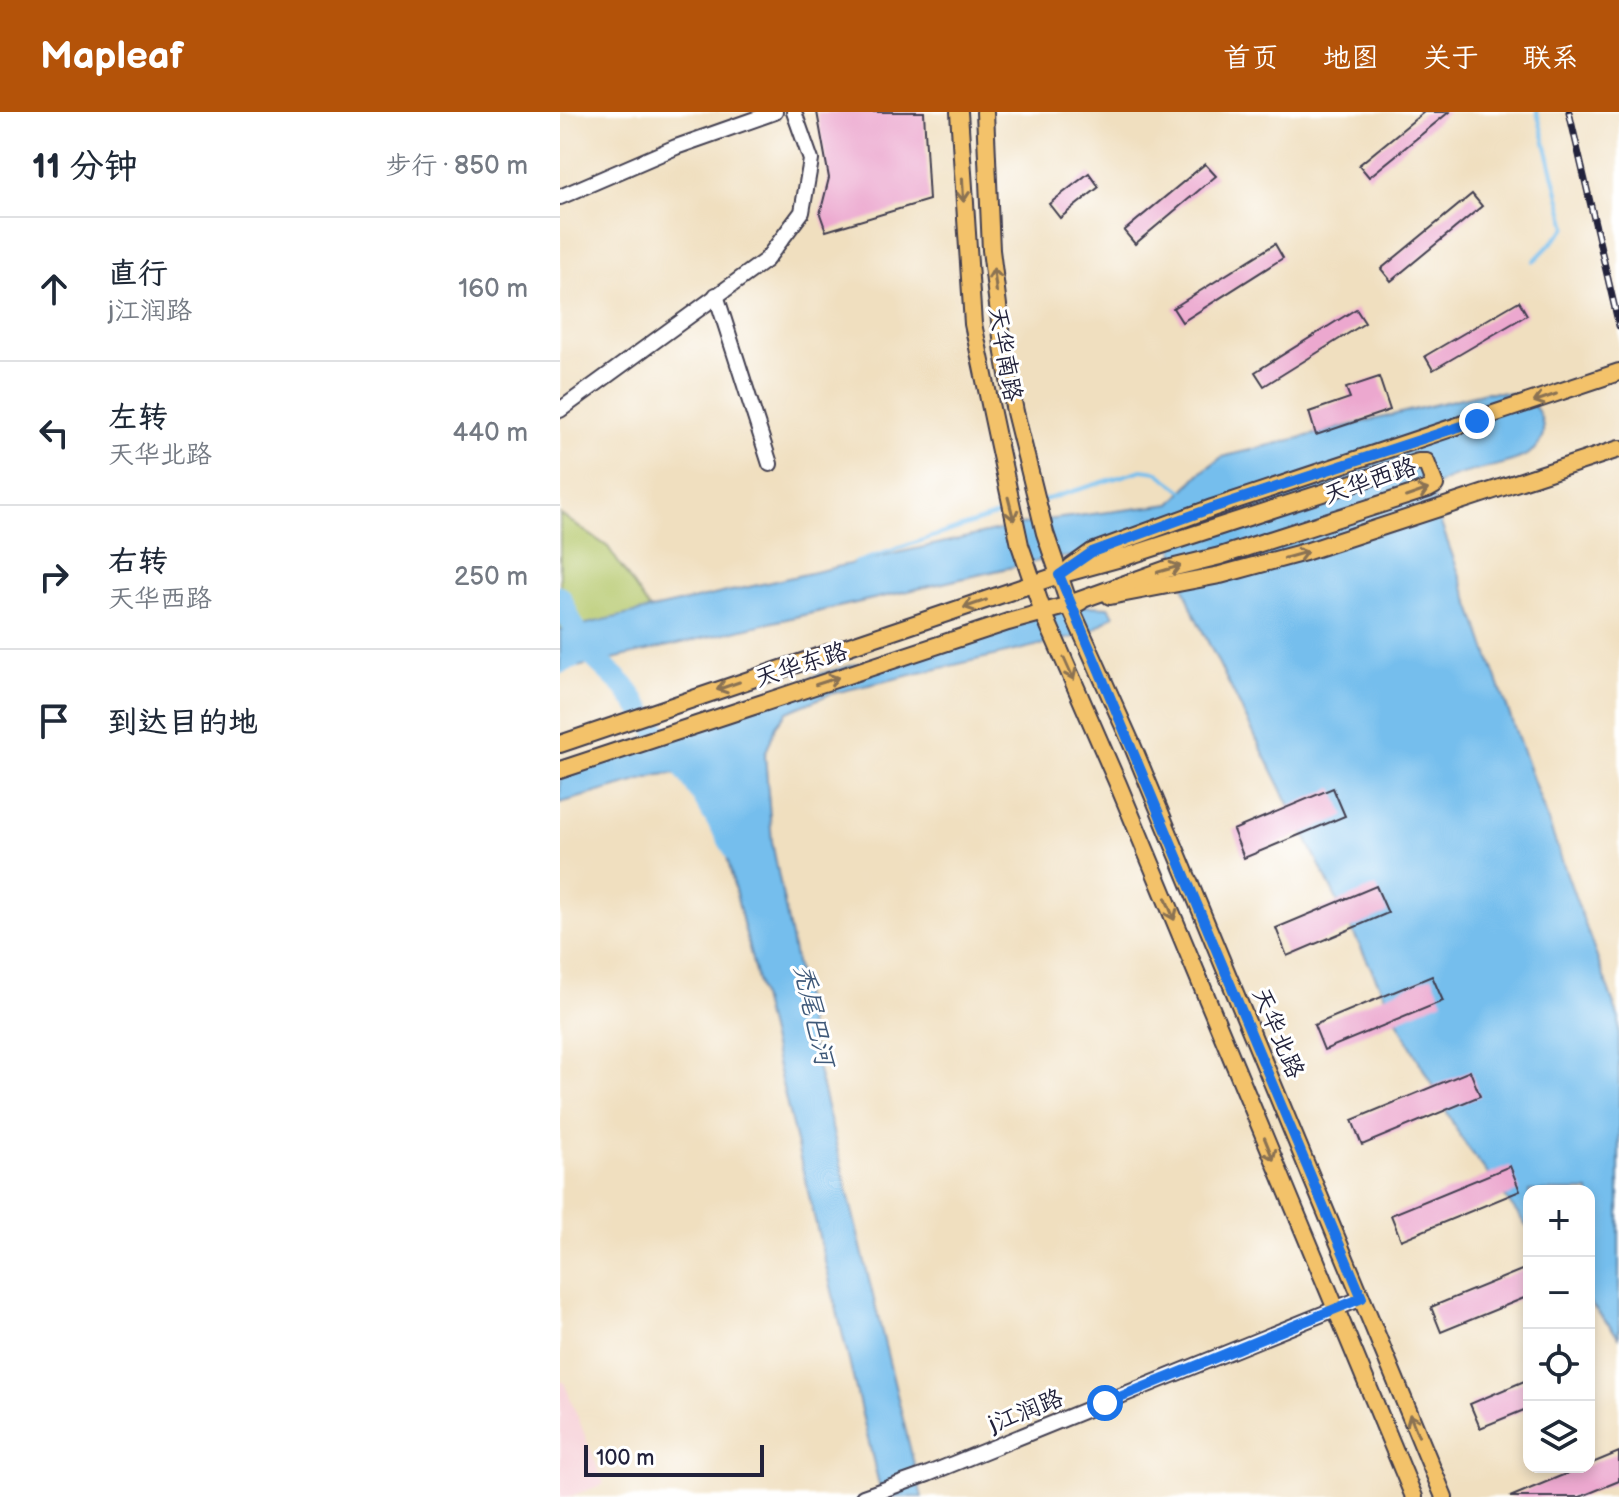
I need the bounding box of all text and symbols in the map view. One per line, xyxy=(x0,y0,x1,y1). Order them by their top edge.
text: Mapleaf xyxy=(40,34,184,79)
text: 首页 xyxy=(1223,42,1279,75)
text: 地图 xyxy=(1323,42,1379,75)
text: 关于 xyxy=(1423,42,1479,75)
text: 联系 xyxy=(1523,42,1579,75)
text: 11 分钟 xyxy=(32,146,138,187)
text: 步行 · 850 m xyxy=(385,151,528,182)
one-way arrow xyxy=(955,176,970,203)
text: 直行 xyxy=(108,256,168,292)
icon: ahead xyxy=(32,267,76,311)
one-way arrow xyxy=(987,267,1002,294)
text: 160 m xyxy=(458,274,528,305)
text: j江润路 xyxy=(108,296,192,327)
street label: 天华南路 xyxy=(982,304,1028,404)
one-way arrow xyxy=(1533,391,1558,406)
text: 左转 xyxy=(108,400,168,436)
route end xyxy=(1459,403,1495,439)
icon: left xyxy=(32,411,76,455)
text: 440 m xyxy=(452,418,528,449)
text: 天华北路 xyxy=(108,440,212,471)
street label: 天华西路 xyxy=(1320,452,1420,510)
one-way arrow xyxy=(1405,484,1430,499)
one-way arrow xyxy=(1004,495,1019,521)
text: 右转 xyxy=(108,544,168,580)
one-way arrow xyxy=(1282,547,1308,562)
icon: right xyxy=(32,555,76,599)
one-way arrow xyxy=(1155,561,1181,576)
text: 250 m xyxy=(454,562,528,593)
text: 天华西路 xyxy=(108,584,212,615)
one-way arrow xyxy=(962,597,987,612)
street label: 天华东路 xyxy=(751,636,851,694)
one-way arrow xyxy=(1062,657,1077,681)
one-way arrow xyxy=(814,673,840,688)
one-way arrow xyxy=(716,680,741,695)
icon: arrive xyxy=(32,699,76,743)
text: 到达目的地 xyxy=(108,705,258,741)
one-way arrow xyxy=(1163,896,1178,921)
water label: 秃尾巴河 xyxy=(786,961,841,1073)
street label: 天华北路 xyxy=(1246,983,1310,1083)
one-way arrow xyxy=(1263,1136,1277,1161)
map controls xyxy=(1523,1185,1595,1473)
button: + xyxy=(1523,1185,1595,1257)
button: − xyxy=(1523,1257,1595,1329)
button: locate xyxy=(1523,1329,1595,1401)
street label: j江润路 xyxy=(984,1383,1067,1439)
route start xyxy=(1087,1385,1123,1421)
button: layers xyxy=(1523,1401,1595,1473)
one-way arrow xyxy=(1406,1413,1421,1438)
scale bar xyxy=(584,1441,764,1477)
text: 100 m xyxy=(596,1445,655,1472)

